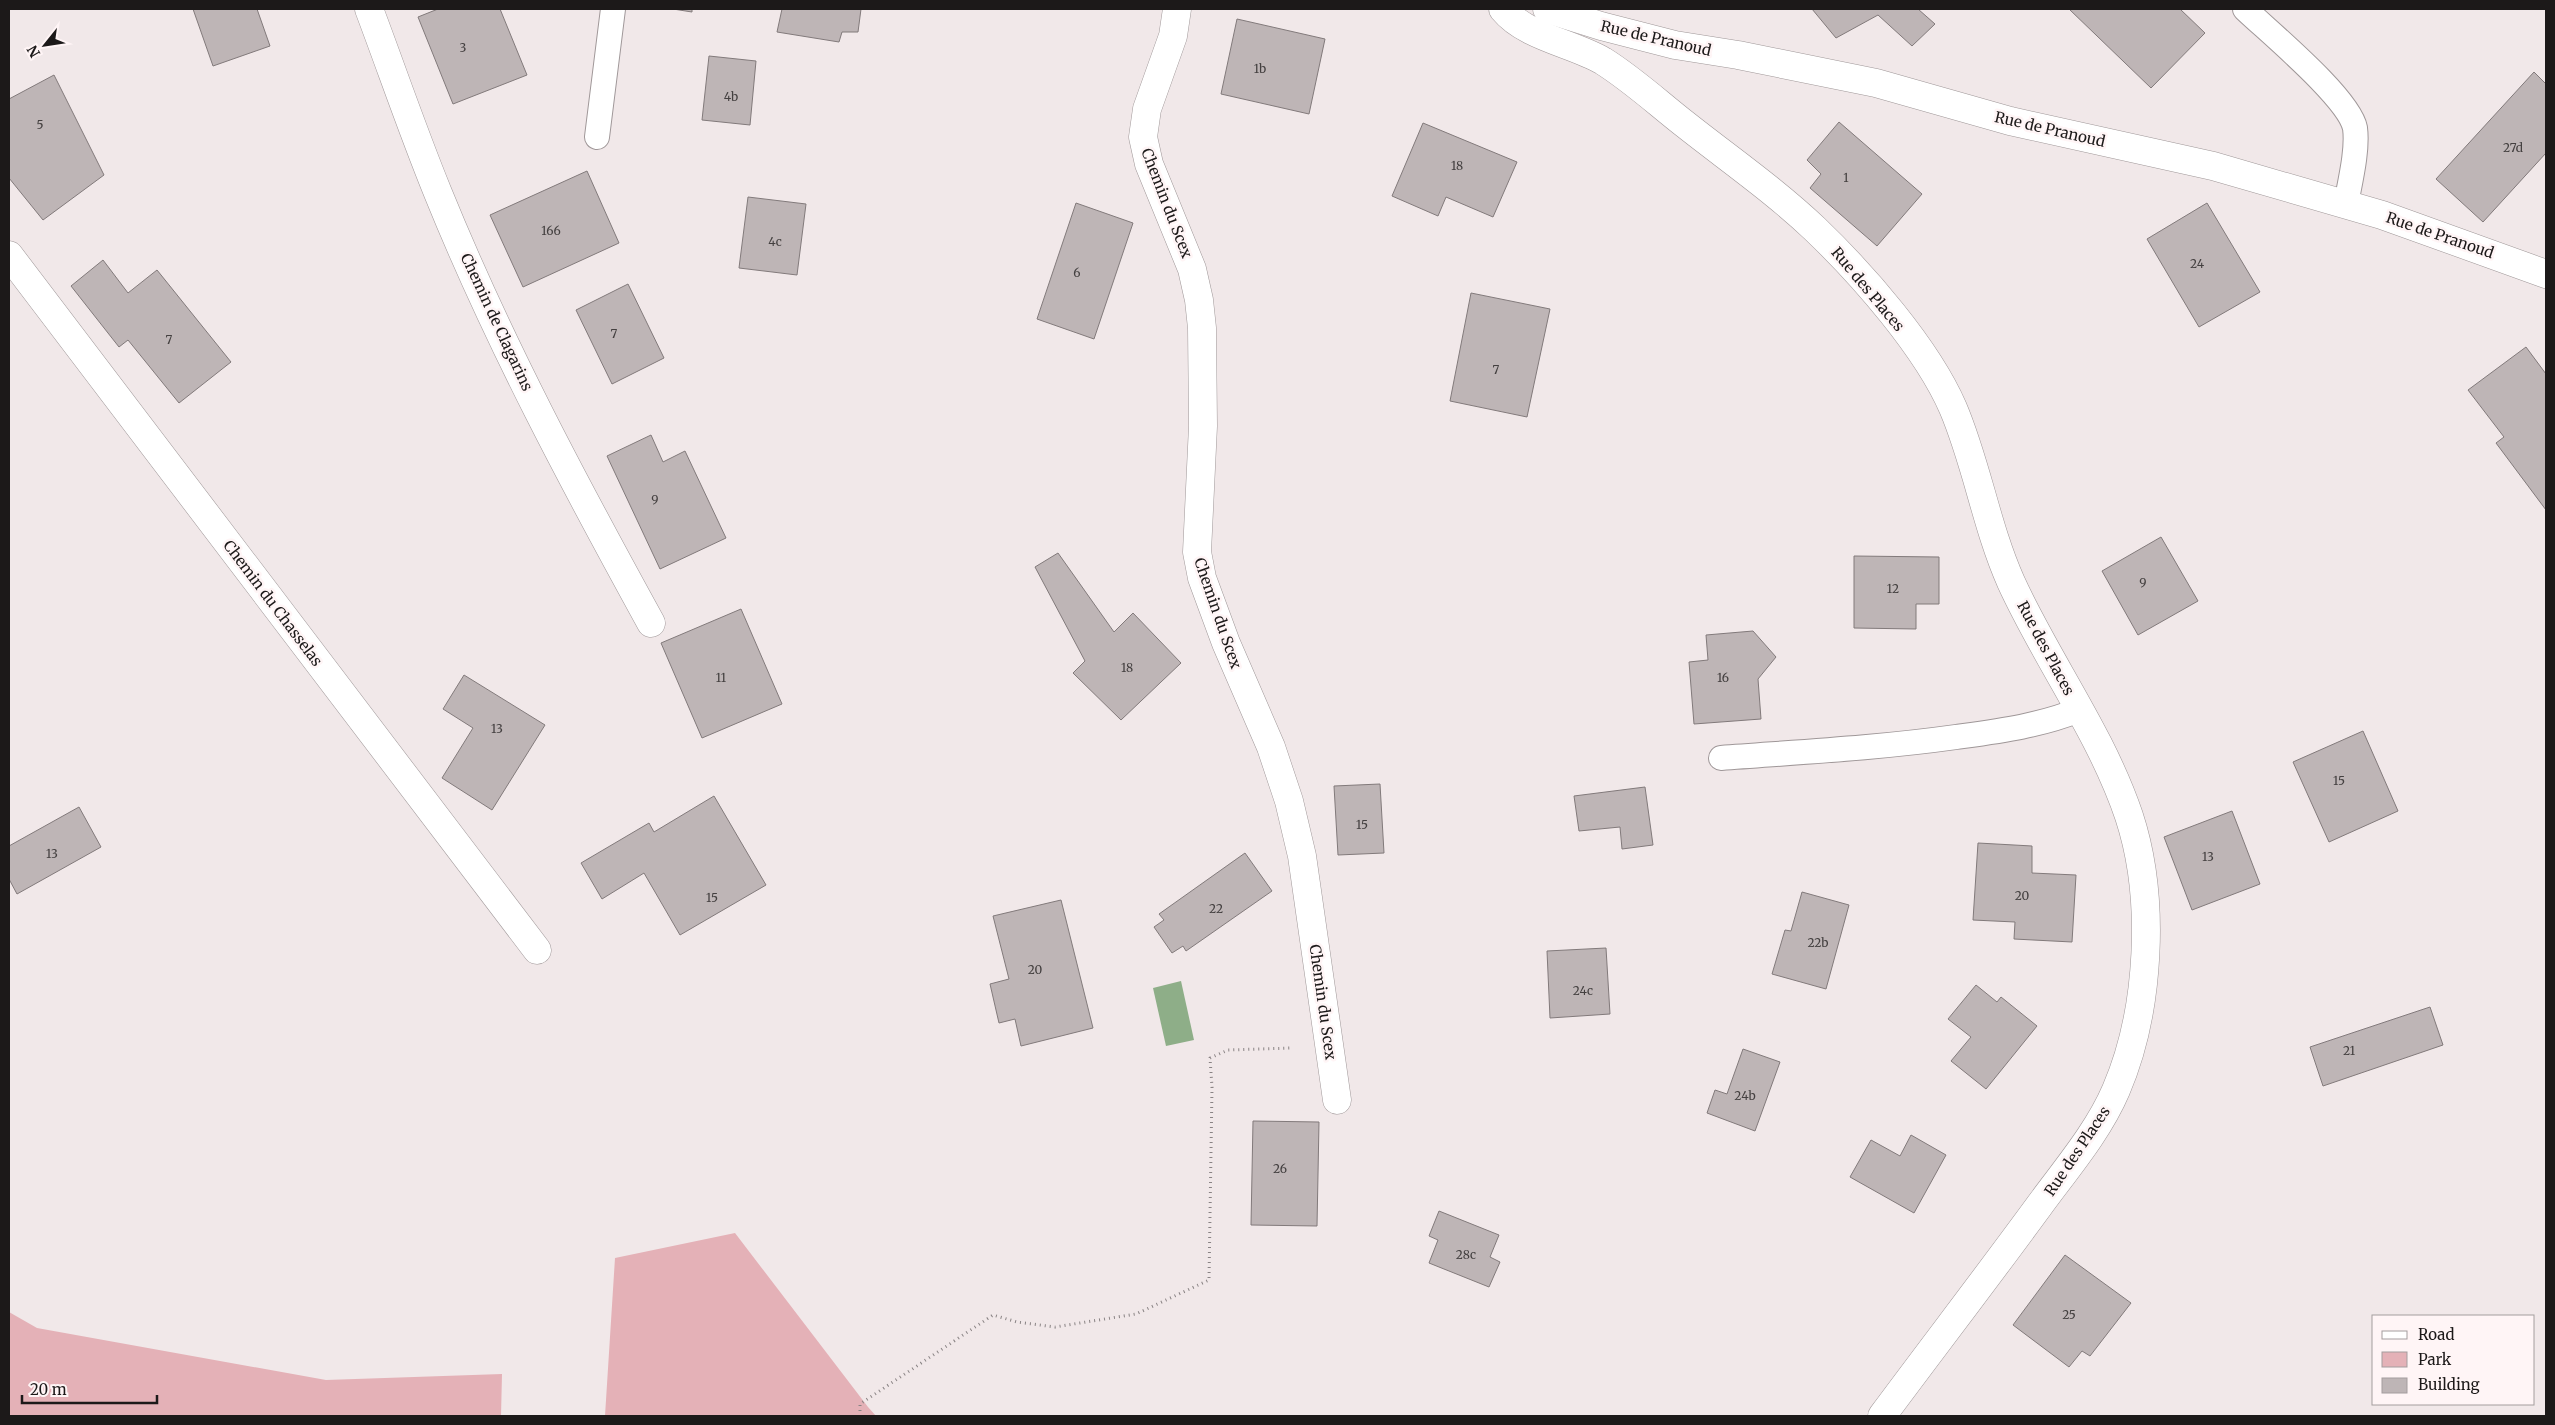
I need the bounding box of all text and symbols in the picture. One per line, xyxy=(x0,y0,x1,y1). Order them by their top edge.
street label: Rue de Pranoud xyxy=(1599,16,1713,60)
north arrow xyxy=(20,20,70,70)
house number: 3 xyxy=(460,40,467,55)
text: N xyxy=(23,42,44,61)
house number: 1b xyxy=(1254,61,1266,76)
house number: 4b xyxy=(724,89,738,104)
street label: Rue de Pranoud xyxy=(1993,107,2107,151)
house number: 5 xyxy=(36,117,44,132)
house number: 27d xyxy=(2503,140,2523,155)
street label: Chemin du Scex xyxy=(1137,145,1197,261)
house number: 18 xyxy=(1451,158,1463,173)
house number: 1 xyxy=(1843,170,1849,185)
street label: Rue de Pranoud xyxy=(2384,208,2496,262)
house number: 166 xyxy=(541,223,561,238)
house number: 4c xyxy=(768,234,782,249)
street label: Rue des Places xyxy=(1827,243,1909,335)
street label: Chemin de Clagarins xyxy=(457,250,537,394)
house number: 24 xyxy=(2190,256,2205,271)
house number: 6 xyxy=(1073,265,1081,280)
house number: 7 xyxy=(611,326,618,341)
house number: 7 xyxy=(166,332,173,347)
house number: 7 xyxy=(1493,362,1500,377)
house number: 9 xyxy=(651,492,659,507)
street label: Chemin du Chasselas xyxy=(219,536,327,670)
street label: Chemin du Scex xyxy=(1190,555,1246,671)
house number: 9 xyxy=(2139,575,2147,590)
house number: 12 xyxy=(1887,581,1899,596)
street label: Rue des Places xyxy=(2013,598,2079,698)
house number: 18 xyxy=(1121,660,1133,675)
house number: 11 xyxy=(716,670,727,685)
house number: 16 xyxy=(1717,670,1729,685)
house number: 13 xyxy=(491,721,503,736)
house number: 15 xyxy=(2333,773,2345,788)
house number: 15 xyxy=(1356,817,1368,832)
house number: 13 xyxy=(46,846,58,861)
house number: 13 xyxy=(2202,849,2214,864)
house number: 20 xyxy=(2015,888,2030,903)
house number: 15 xyxy=(706,890,718,905)
house number: 22 xyxy=(1209,901,1223,916)
house number: 22b xyxy=(1807,935,1829,950)
street label: Chemin du Scex xyxy=(1306,943,1340,1061)
house number: 20 xyxy=(1028,962,1043,977)
house number: 24c xyxy=(1573,983,1593,998)
house number: 21 xyxy=(2343,1043,2356,1058)
house number: 24b xyxy=(1734,1088,1756,1103)
street label: Rue des Places xyxy=(2040,1103,2114,1199)
house number: 26 xyxy=(1273,1161,1287,1176)
house number: 28c xyxy=(1456,1247,1476,1262)
house number: 25 xyxy=(2062,1307,2076,1322)
legend xyxy=(2372,1315,2535,1405)
text: Road xyxy=(2418,1325,2454,1344)
text: Park xyxy=(2418,1350,2452,1369)
scale bar xyxy=(22,1372,158,1404)
text: Building xyxy=(2418,1375,2480,1394)
text: 20 m xyxy=(30,1380,67,1399)

